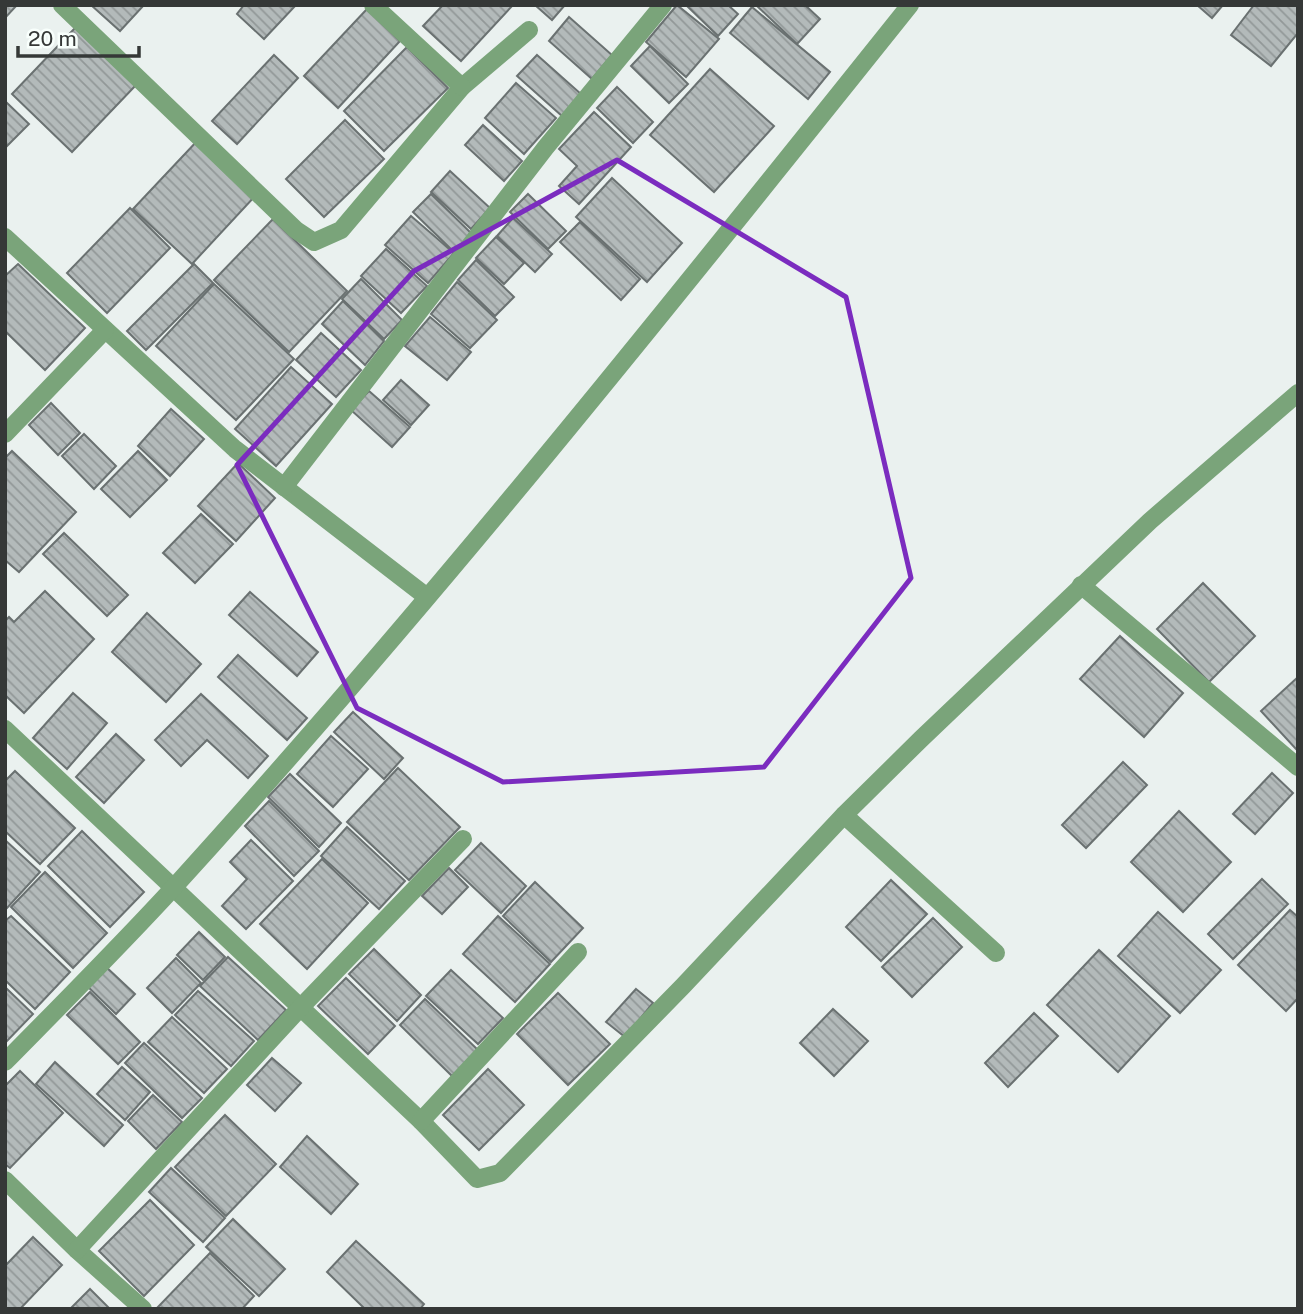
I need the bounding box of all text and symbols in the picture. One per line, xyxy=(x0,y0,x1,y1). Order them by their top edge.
scale bar xyxy=(18,14,138,58)
text: 20 m xyxy=(28,26,77,51)

